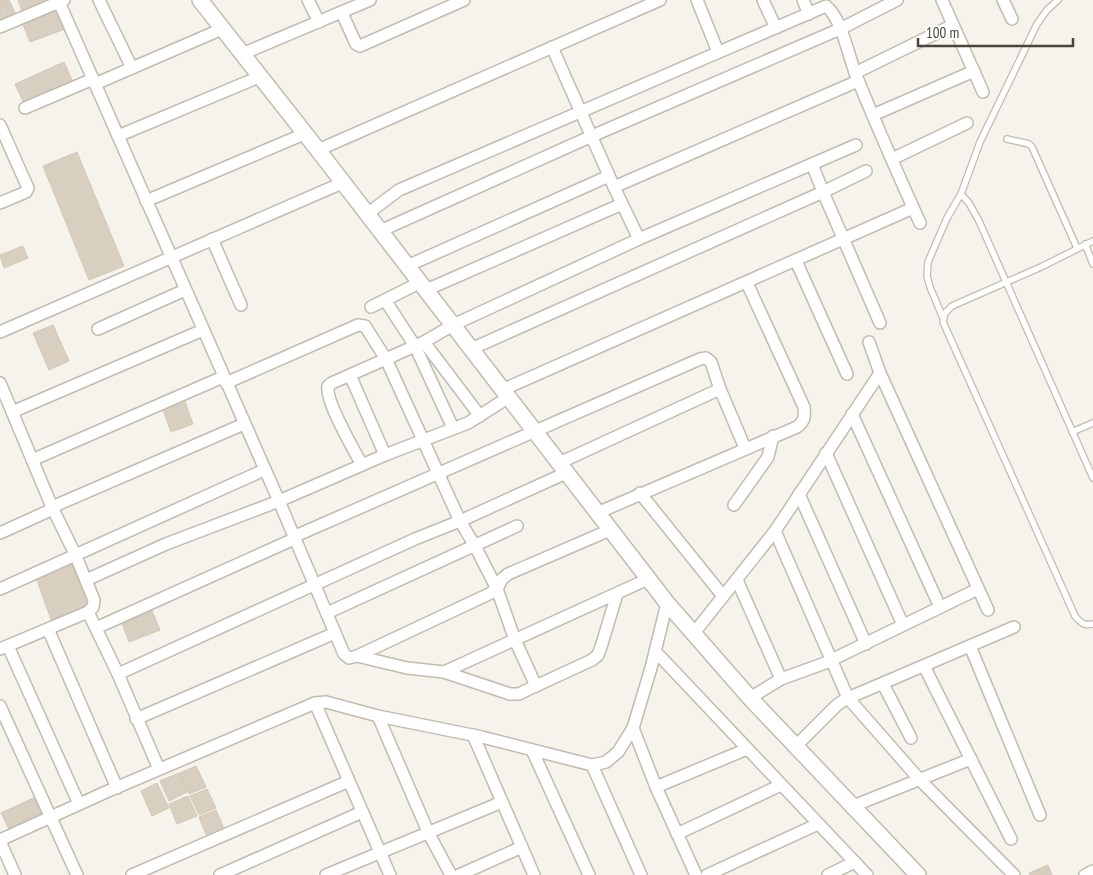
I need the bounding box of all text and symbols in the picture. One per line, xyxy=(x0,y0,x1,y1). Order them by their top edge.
scale bar xyxy=(918,15,1073,47)
text: 100 m xyxy=(926,23,959,42)

